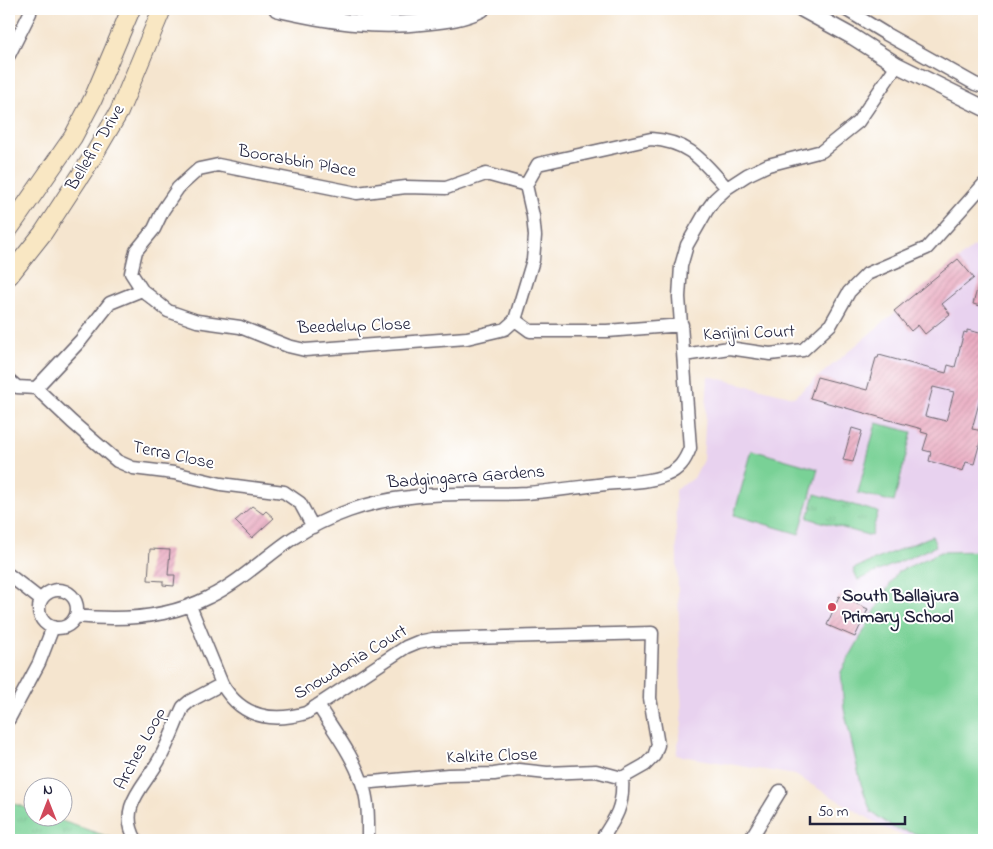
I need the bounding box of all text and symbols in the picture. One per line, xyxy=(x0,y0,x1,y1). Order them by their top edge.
street label: Bellefin Drive xyxy=(59,99,133,197)
street label: Boorabbin Place xyxy=(235,139,359,185)
street label: Beedelup Close xyxy=(296,312,412,342)
street label: Karijini Court xyxy=(703,319,795,349)
street label: Terra Close xyxy=(130,435,217,478)
street label: Badgingarra Gardens xyxy=(385,460,546,498)
place label: South Ballajura Primary School xyxy=(842,584,959,632)
marker: South Ballajura Primary School xyxy=(826,601,838,613)
street label: Snowdonia Court xyxy=(289,619,413,707)
street label: Arches Loop xyxy=(108,703,174,795)
street label: Kalkite Close xyxy=(446,742,539,772)
north arrow xyxy=(22,776,72,826)
text: N xyxy=(43,780,53,801)
scale bar xyxy=(810,794,906,826)
text: 50 m xyxy=(818,801,849,823)

